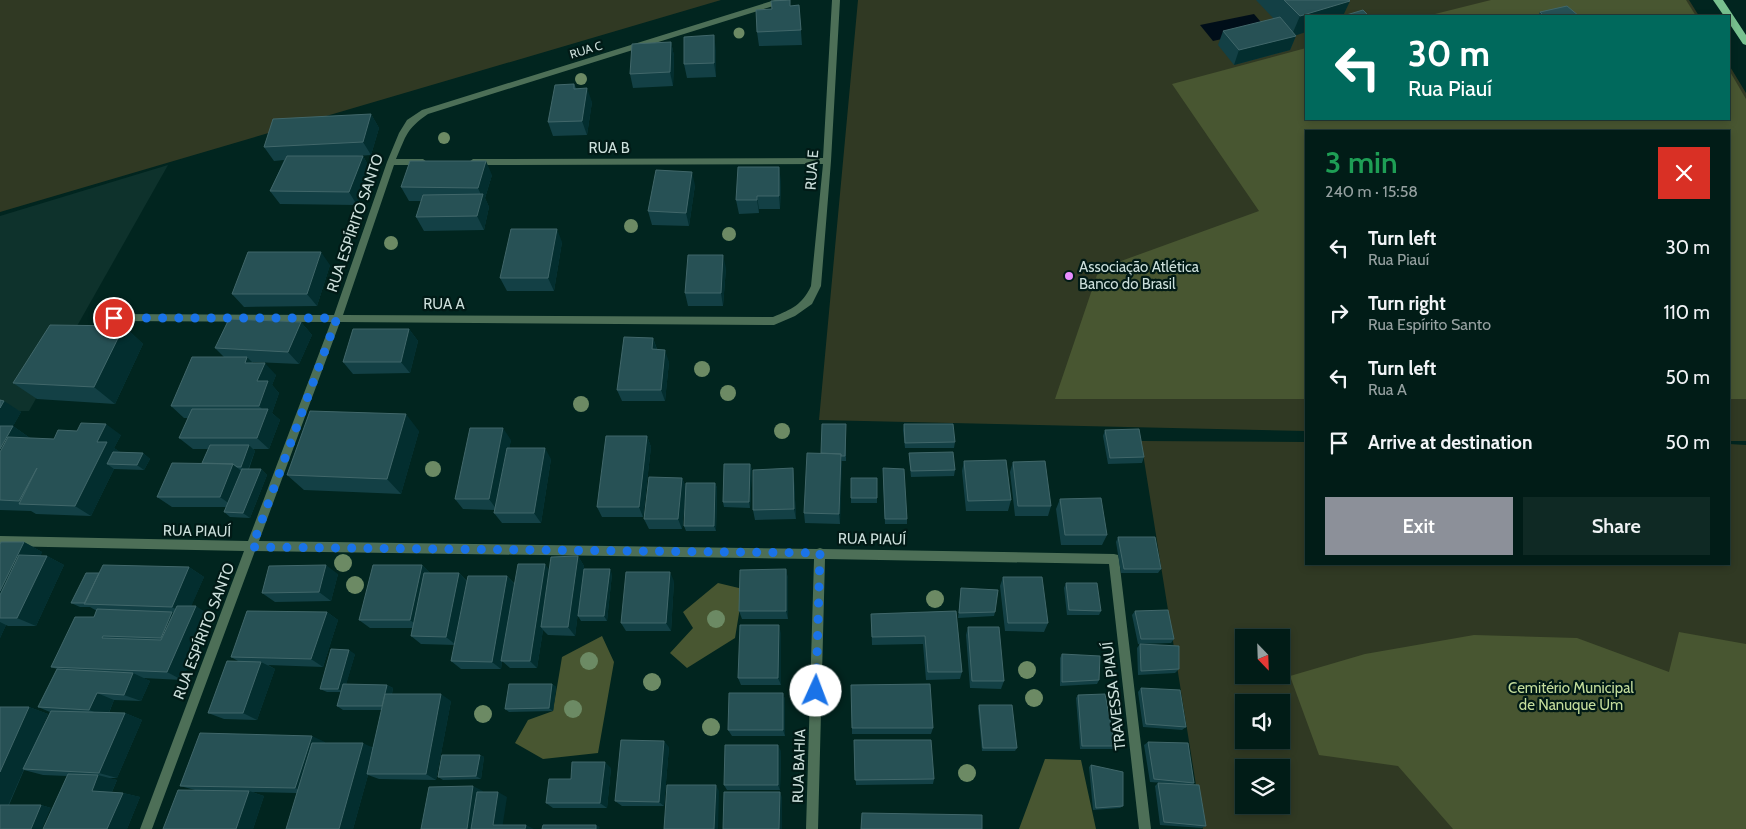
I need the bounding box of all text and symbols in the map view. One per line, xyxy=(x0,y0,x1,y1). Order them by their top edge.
text: 30 m xyxy=(1408,32,1490,75)
icon: left xyxy=(1325,35,1390,100)
street label: RUA C xyxy=(568,37,604,62)
text: Rua Piauí xyxy=(1408,75,1492,102)
street label: RUA B xyxy=(588,139,630,157)
text: 3 min xyxy=(1325,144,1398,181)
button: close xyxy=(1658,147,1710,199)
street label: RUA E xyxy=(802,149,822,191)
street label: RUA ESPÍRITO SANTO xyxy=(322,151,387,294)
text: 240 m · 15:58 xyxy=(1325,182,1418,201)
text: Turn left xyxy=(1368,227,1436,250)
icon: left xyxy=(1325,234,1353,262)
text: 30 m xyxy=(1666,236,1710,259)
text: Rua Piauí xyxy=(1368,250,1429,269)
place label: Associação Atlética Banco do Brasil xyxy=(1079,258,1200,293)
marker: Associação Atlética Banco do Brasil xyxy=(1063,270,1075,282)
text: Turn right xyxy=(1368,292,1446,315)
street label: RUA A xyxy=(423,295,466,313)
pin xyxy=(93,297,135,339)
icon: right xyxy=(1325,299,1353,327)
text: 110 m xyxy=(1663,301,1710,324)
icon: arrive xyxy=(100,304,128,332)
text: Rua Espírito Santo xyxy=(1368,315,1491,334)
text: Turn left xyxy=(1368,357,1436,380)
icon: left xyxy=(1325,364,1353,392)
text: 50 m xyxy=(1666,366,1710,389)
text: Rua A xyxy=(1368,380,1407,399)
icon: arrive xyxy=(1325,429,1353,457)
text: Arrive at destination xyxy=(1368,431,1532,454)
text: 50 m xyxy=(1666,431,1710,454)
button: Exit xyxy=(1325,497,1513,555)
button: Share xyxy=(1523,497,1710,555)
street label: RUA PIAUÍ xyxy=(163,520,232,541)
street label: RUA PIAUÍ xyxy=(838,528,907,549)
street label: RUA ESPÍRITO SANTO xyxy=(169,560,238,702)
north arrow xyxy=(1235,629,1290,684)
map controls xyxy=(1235,629,1290,814)
street label: TRAVESSA PIAUÍ xyxy=(1097,641,1130,751)
position arrow xyxy=(789,664,841,716)
park label: Cemitério Municipal de Nanuque Um xyxy=(1508,679,1634,714)
button: sound xyxy=(1235,694,1290,749)
street label: RUA BAHIA xyxy=(789,728,809,803)
button: layers xyxy=(1235,759,1290,814)

